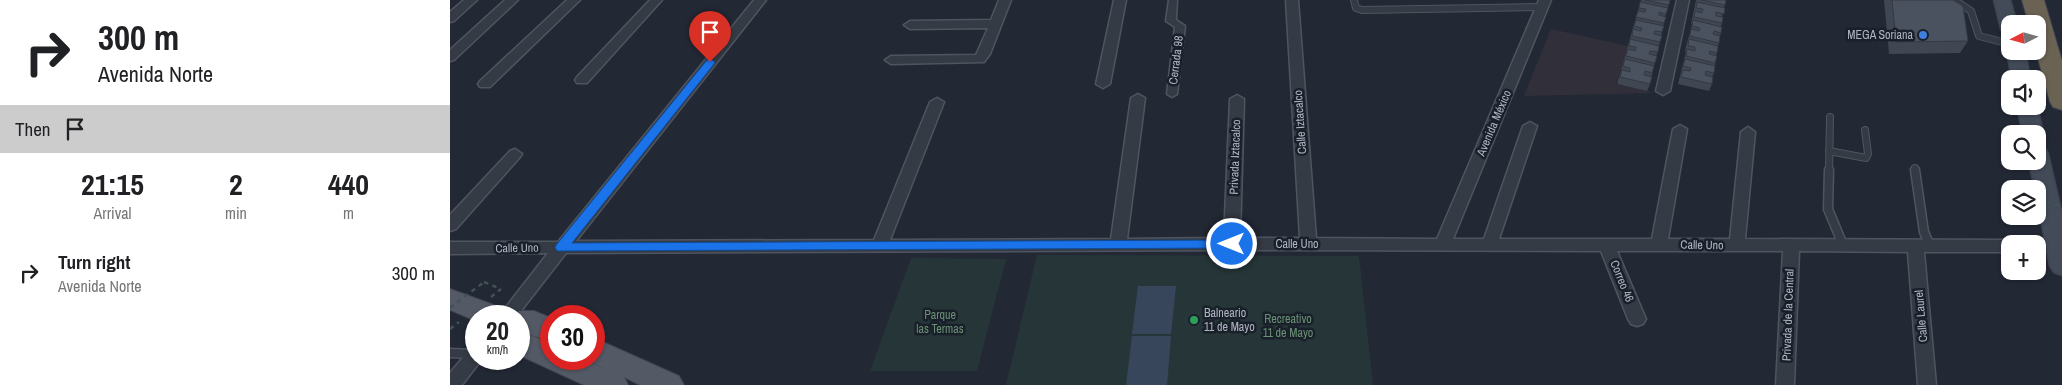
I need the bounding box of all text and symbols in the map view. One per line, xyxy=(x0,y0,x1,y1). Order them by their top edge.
pin xyxy=(689,11,731,62)
text: 300 m xyxy=(98,14,179,61)
north arrow xyxy=(2001,15,2046,60)
map controls xyxy=(2001,15,2046,280)
icon: arrive xyxy=(696,18,724,46)
icon: right xyxy=(15,20,80,85)
place label: MEGA Soriana xyxy=(1847,27,1914,43)
marker: MEGA Soriana xyxy=(1917,29,1929,41)
street label: Cerrada 98 xyxy=(1165,35,1187,85)
text: Avenida Norte xyxy=(98,59,213,89)
button: sound xyxy=(2001,70,2046,115)
street label: Avenida México xyxy=(1472,87,1515,159)
street label: Calle Iztacalco xyxy=(1290,90,1310,154)
icon: arrive xyxy=(61,115,89,143)
text: Then xyxy=(15,116,51,142)
street label: Privada Iztacalco xyxy=(1226,119,1244,195)
button: search xyxy=(2001,125,2046,170)
text: 21:15 xyxy=(81,164,144,204)
text: 2 xyxy=(229,164,243,204)
text: 440 xyxy=(328,164,369,204)
button: layers xyxy=(2001,180,2046,225)
text: Arrival xyxy=(94,202,131,224)
text: min xyxy=(225,202,247,224)
text: m xyxy=(343,202,354,224)
position arrow xyxy=(1205,217,1257,269)
button: + xyxy=(2001,235,2046,280)
street label: Calle Uno xyxy=(1275,236,1319,252)
street label: Calle Uno xyxy=(1680,237,1724,253)
street label: Calle Uno xyxy=(495,240,539,256)
text: Turn right xyxy=(58,249,130,275)
street label: Correo 46 xyxy=(1606,258,1638,304)
icon: right xyxy=(15,259,43,287)
text: 300 m xyxy=(392,260,435,286)
street label: Privada de la Central xyxy=(1778,269,1798,361)
text: Avenida Norte xyxy=(58,275,142,297)
street label: Calle Laurel xyxy=(1911,289,1931,343)
speed limit sign: 30 xyxy=(540,305,605,370)
place label: Balneario 11 de Mayo xyxy=(1204,305,1255,335)
park label: Parque las Termas xyxy=(916,307,964,337)
park label: Recreativo 11 de Mayo xyxy=(1263,311,1313,341)
text: 20 xyxy=(486,314,509,348)
marker: Balneario 11 de Mayo xyxy=(1188,314,1200,326)
text: km/h xyxy=(487,342,508,358)

